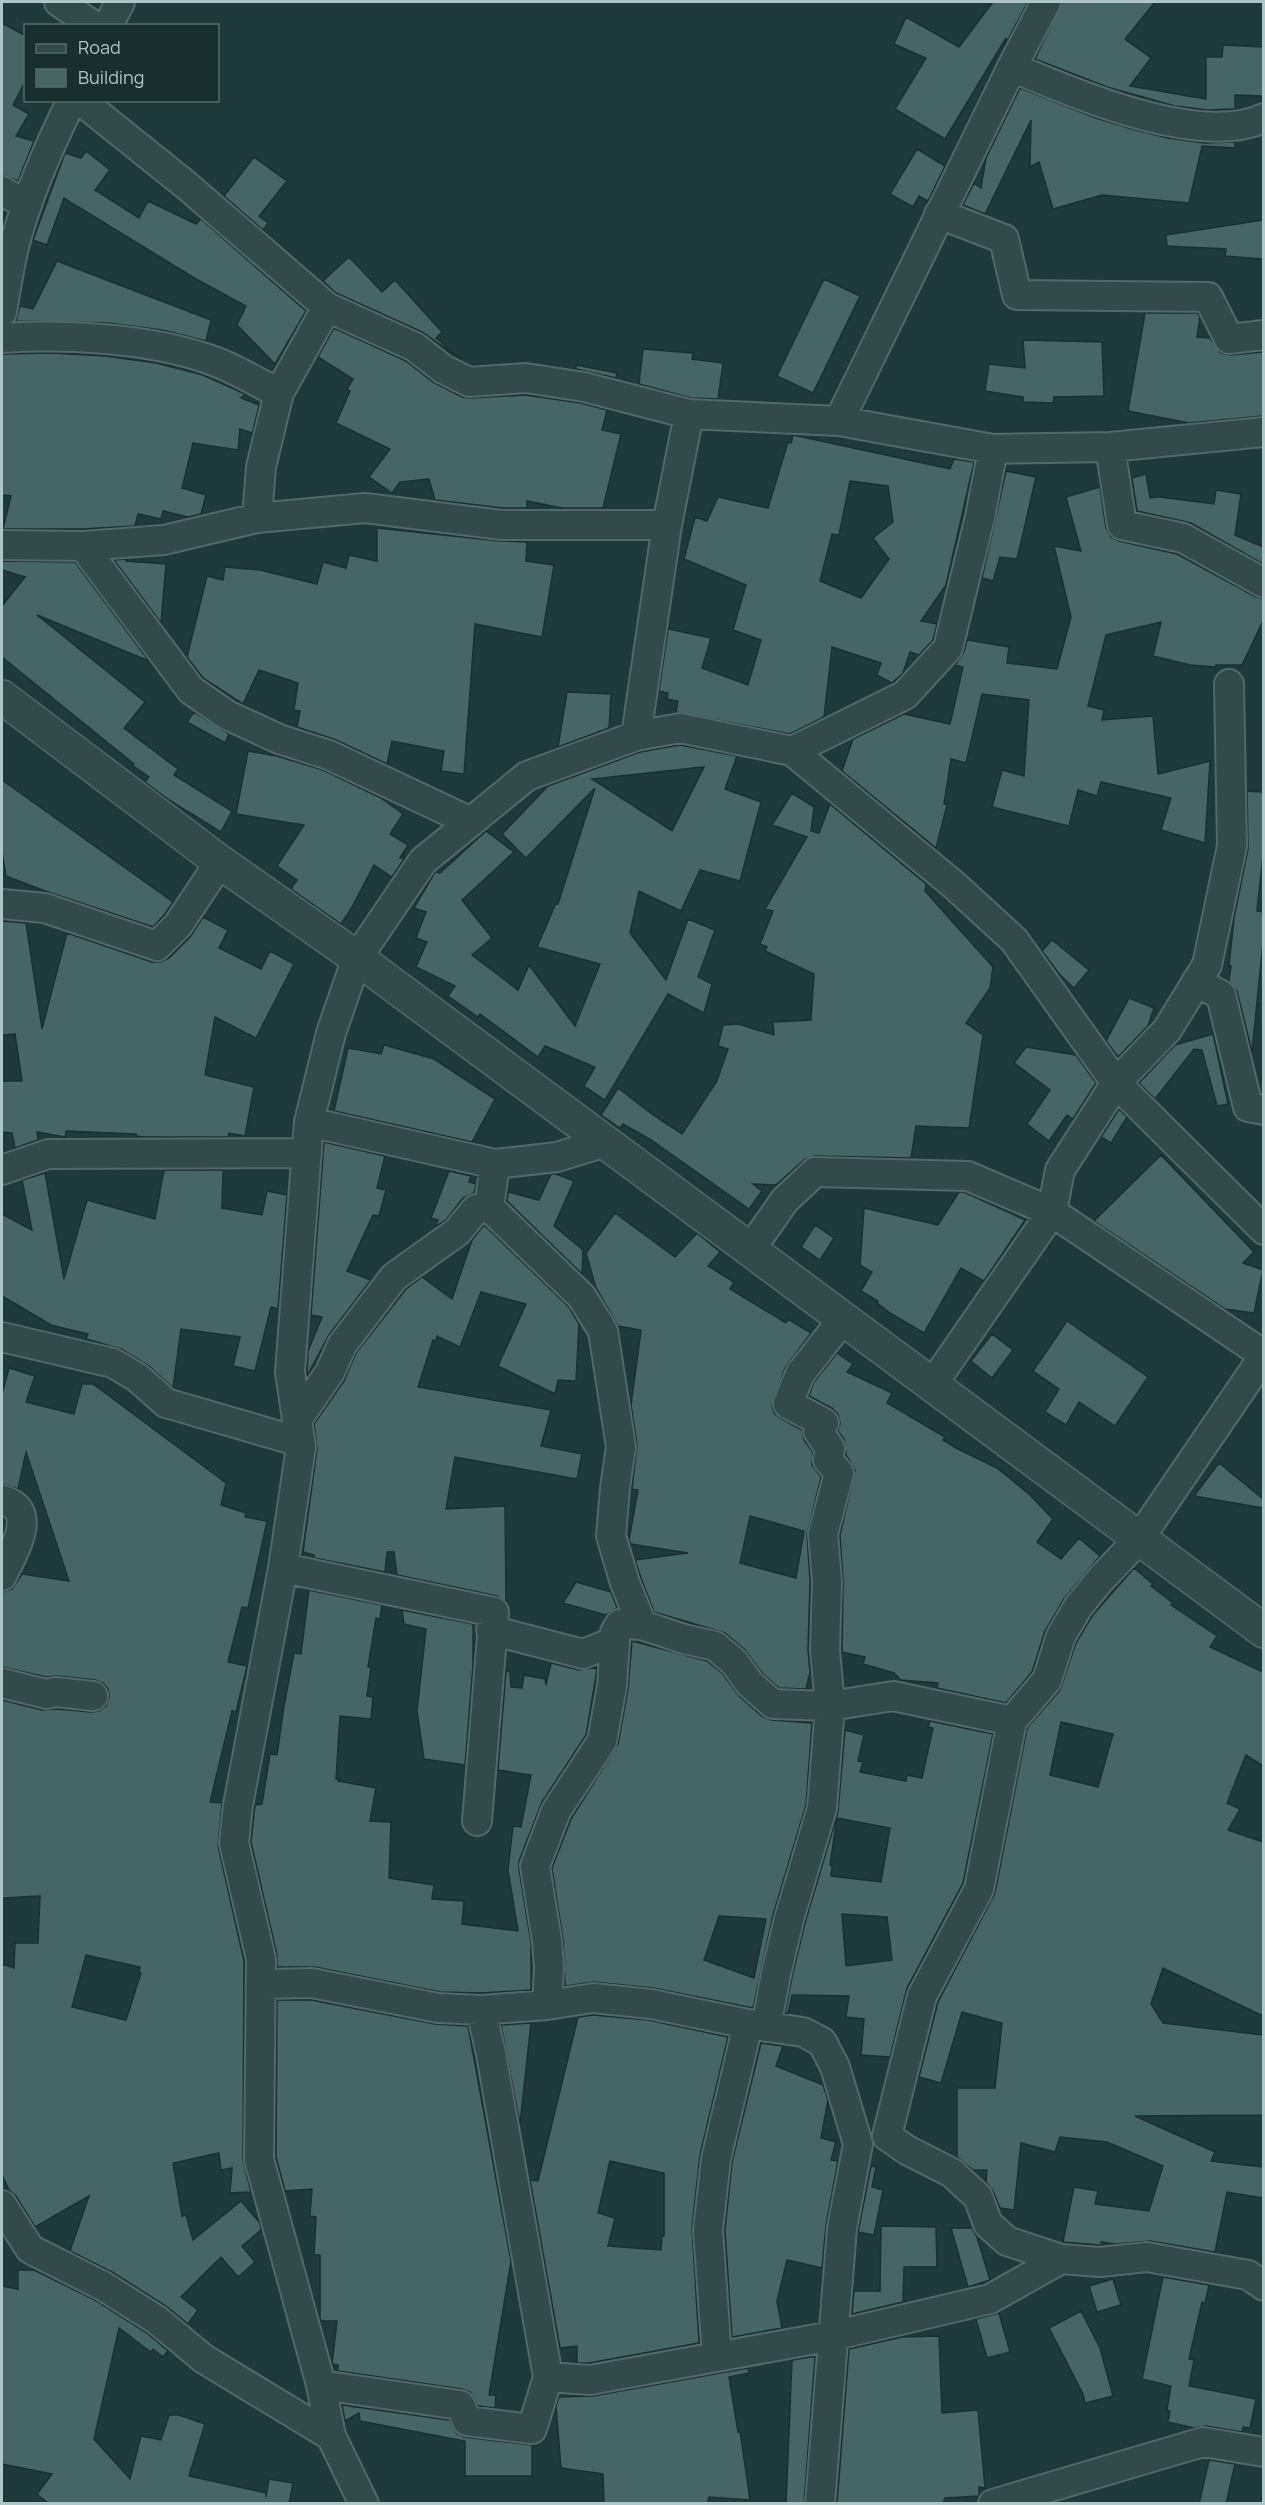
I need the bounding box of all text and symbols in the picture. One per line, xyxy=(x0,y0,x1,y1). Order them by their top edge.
legend xyxy=(24,24,219,102)
text: Road xyxy=(78,35,121,59)
text: Building xyxy=(78,65,144,89)

